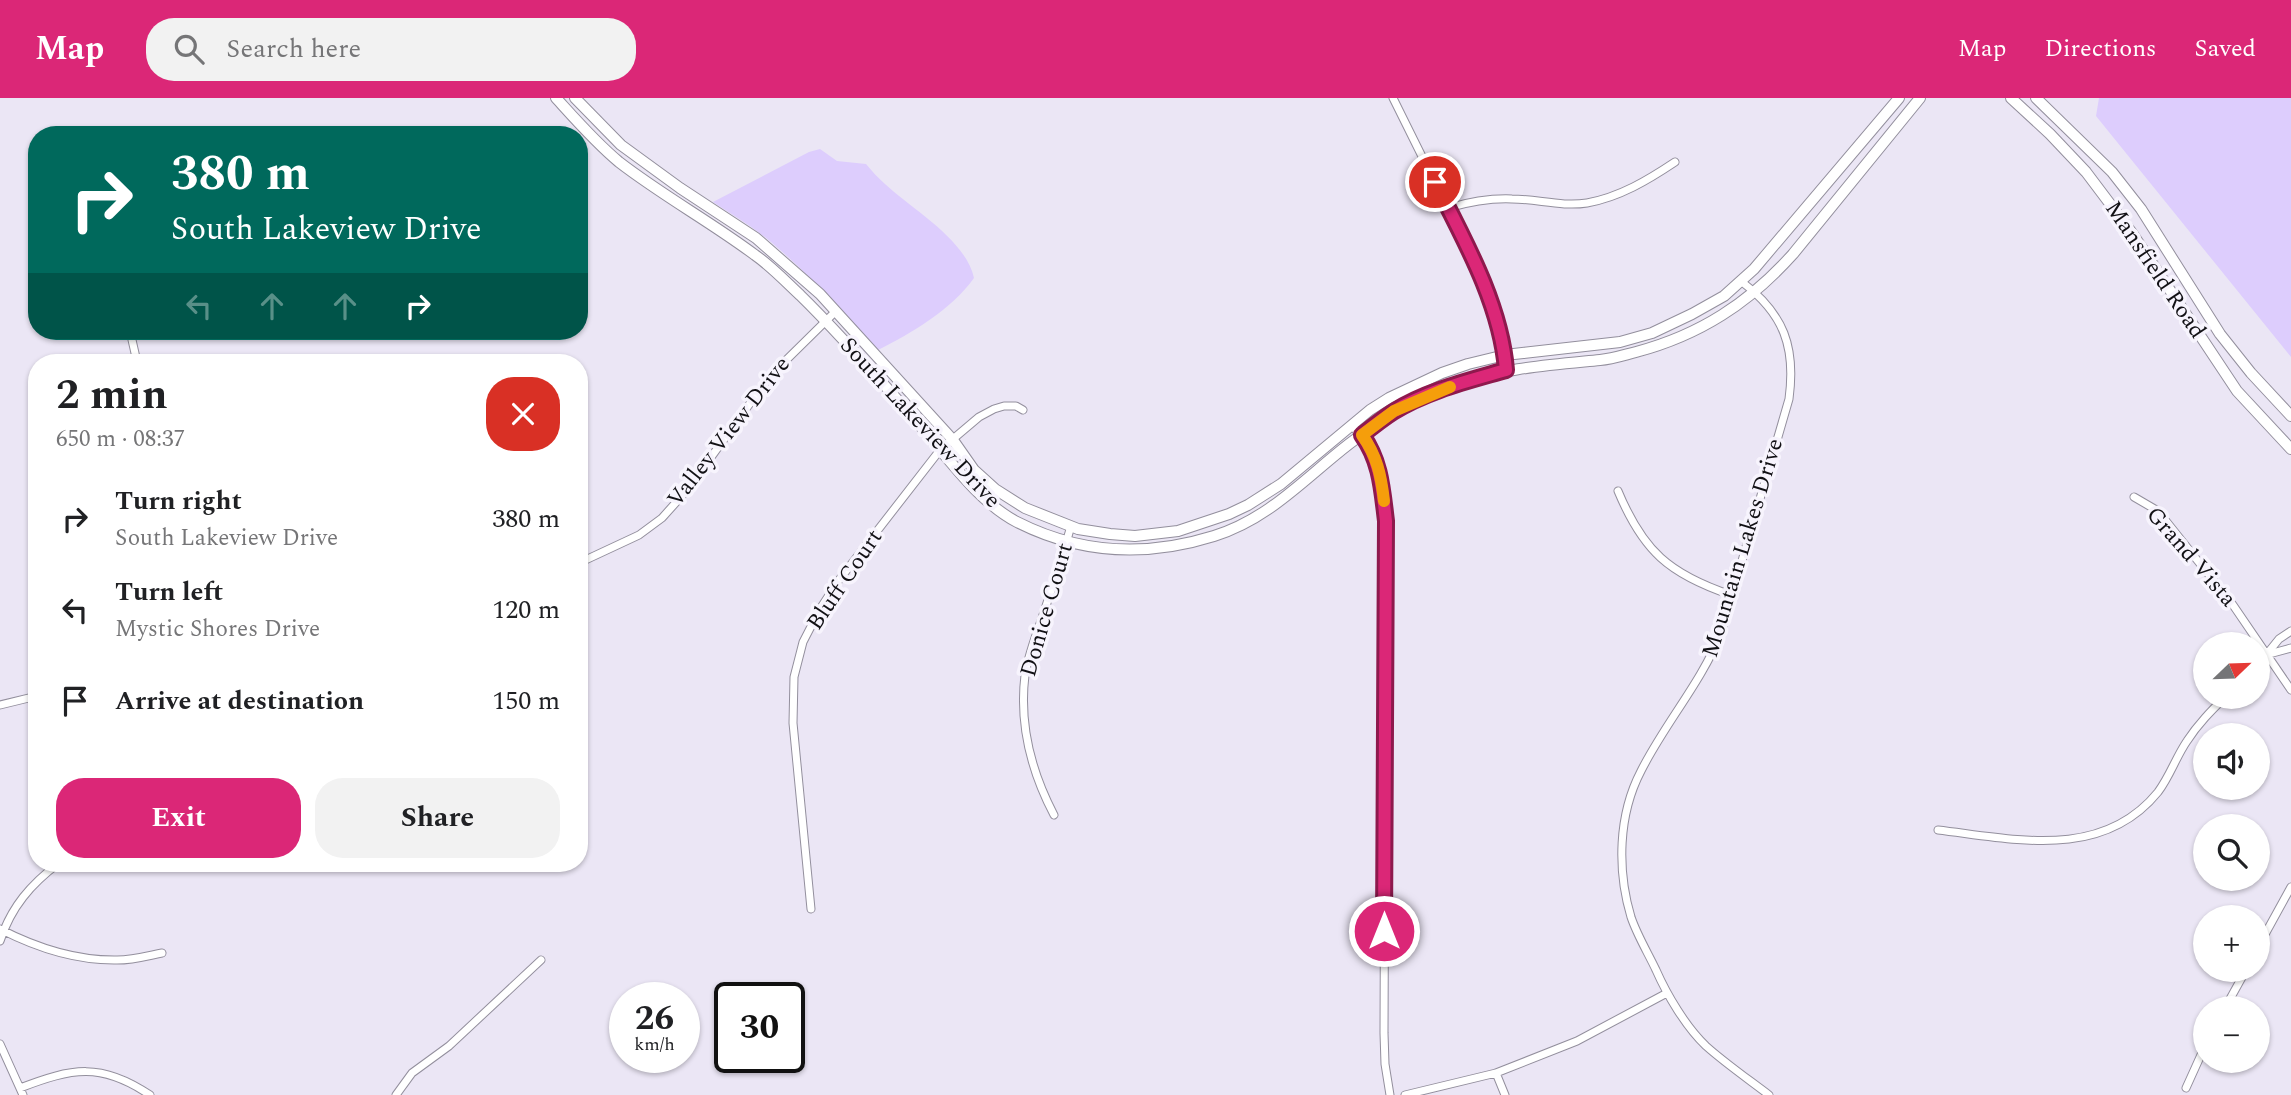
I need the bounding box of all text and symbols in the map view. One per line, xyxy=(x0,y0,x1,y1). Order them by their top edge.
search box xyxy=(146,18,636,81)
text: Map xyxy=(35,24,104,74)
text: Search here xyxy=(226,29,361,69)
icon: search xyxy=(170,30,208,68)
text: Map xyxy=(1958,31,2006,67)
text: Directions xyxy=(2044,31,2156,67)
text: Saved xyxy=(2194,31,2256,67)
text: 380 m xyxy=(171,137,310,212)
pin xyxy=(1405,152,1465,212)
icon: right xyxy=(56,154,147,245)
icon: arrive xyxy=(1416,163,1454,201)
street label: Mansfield Road xyxy=(2096,194,2214,346)
text: South Lakeview Drive xyxy=(171,205,482,254)
icon: left xyxy=(180,287,218,325)
icon: ahead xyxy=(253,287,291,325)
icon: ahead xyxy=(326,287,364,325)
icon: right xyxy=(399,287,437,325)
street label: South Lakeview Drive xyxy=(831,329,1009,517)
street label: Valley View Drive xyxy=(659,349,799,515)
text: 2 min xyxy=(56,364,168,427)
button: close xyxy=(486,377,560,451)
text: 650 m · 08:37 xyxy=(56,422,185,457)
street label: Mountain Lakes Drive xyxy=(1693,434,1793,662)
text: Turn right xyxy=(115,481,242,521)
text: 380 m xyxy=(492,499,560,539)
street label: Grand Vista xyxy=(2137,499,2245,615)
icon: right xyxy=(56,500,94,538)
text: South Lakeview Drive xyxy=(115,521,338,556)
street label: Bluff Court xyxy=(798,522,892,638)
street label: Donice Court xyxy=(1011,539,1083,681)
text: Turn left xyxy=(115,572,223,612)
text: 120 m xyxy=(492,590,560,630)
icon: left xyxy=(56,591,94,629)
text: Mystic Shores Drive xyxy=(115,612,320,647)
north arrow xyxy=(2193,632,2270,709)
map controls xyxy=(2193,632,2270,1073)
text: Arrive at destination xyxy=(115,681,364,721)
text: 150 m xyxy=(492,681,560,721)
icon: arrive xyxy=(56,682,94,720)
button: sound xyxy=(2193,723,2270,800)
button: Exit xyxy=(56,778,301,858)
button: Share xyxy=(315,778,560,858)
button: search xyxy=(2193,814,2270,891)
position arrow xyxy=(1347,894,1421,968)
button: + xyxy=(2193,905,2270,982)
speed limit sign: 30 xyxy=(714,982,805,1073)
text: 26 xyxy=(635,992,674,1045)
button: − xyxy=(2193,996,2270,1073)
text: km/h xyxy=(634,1031,675,1058)

